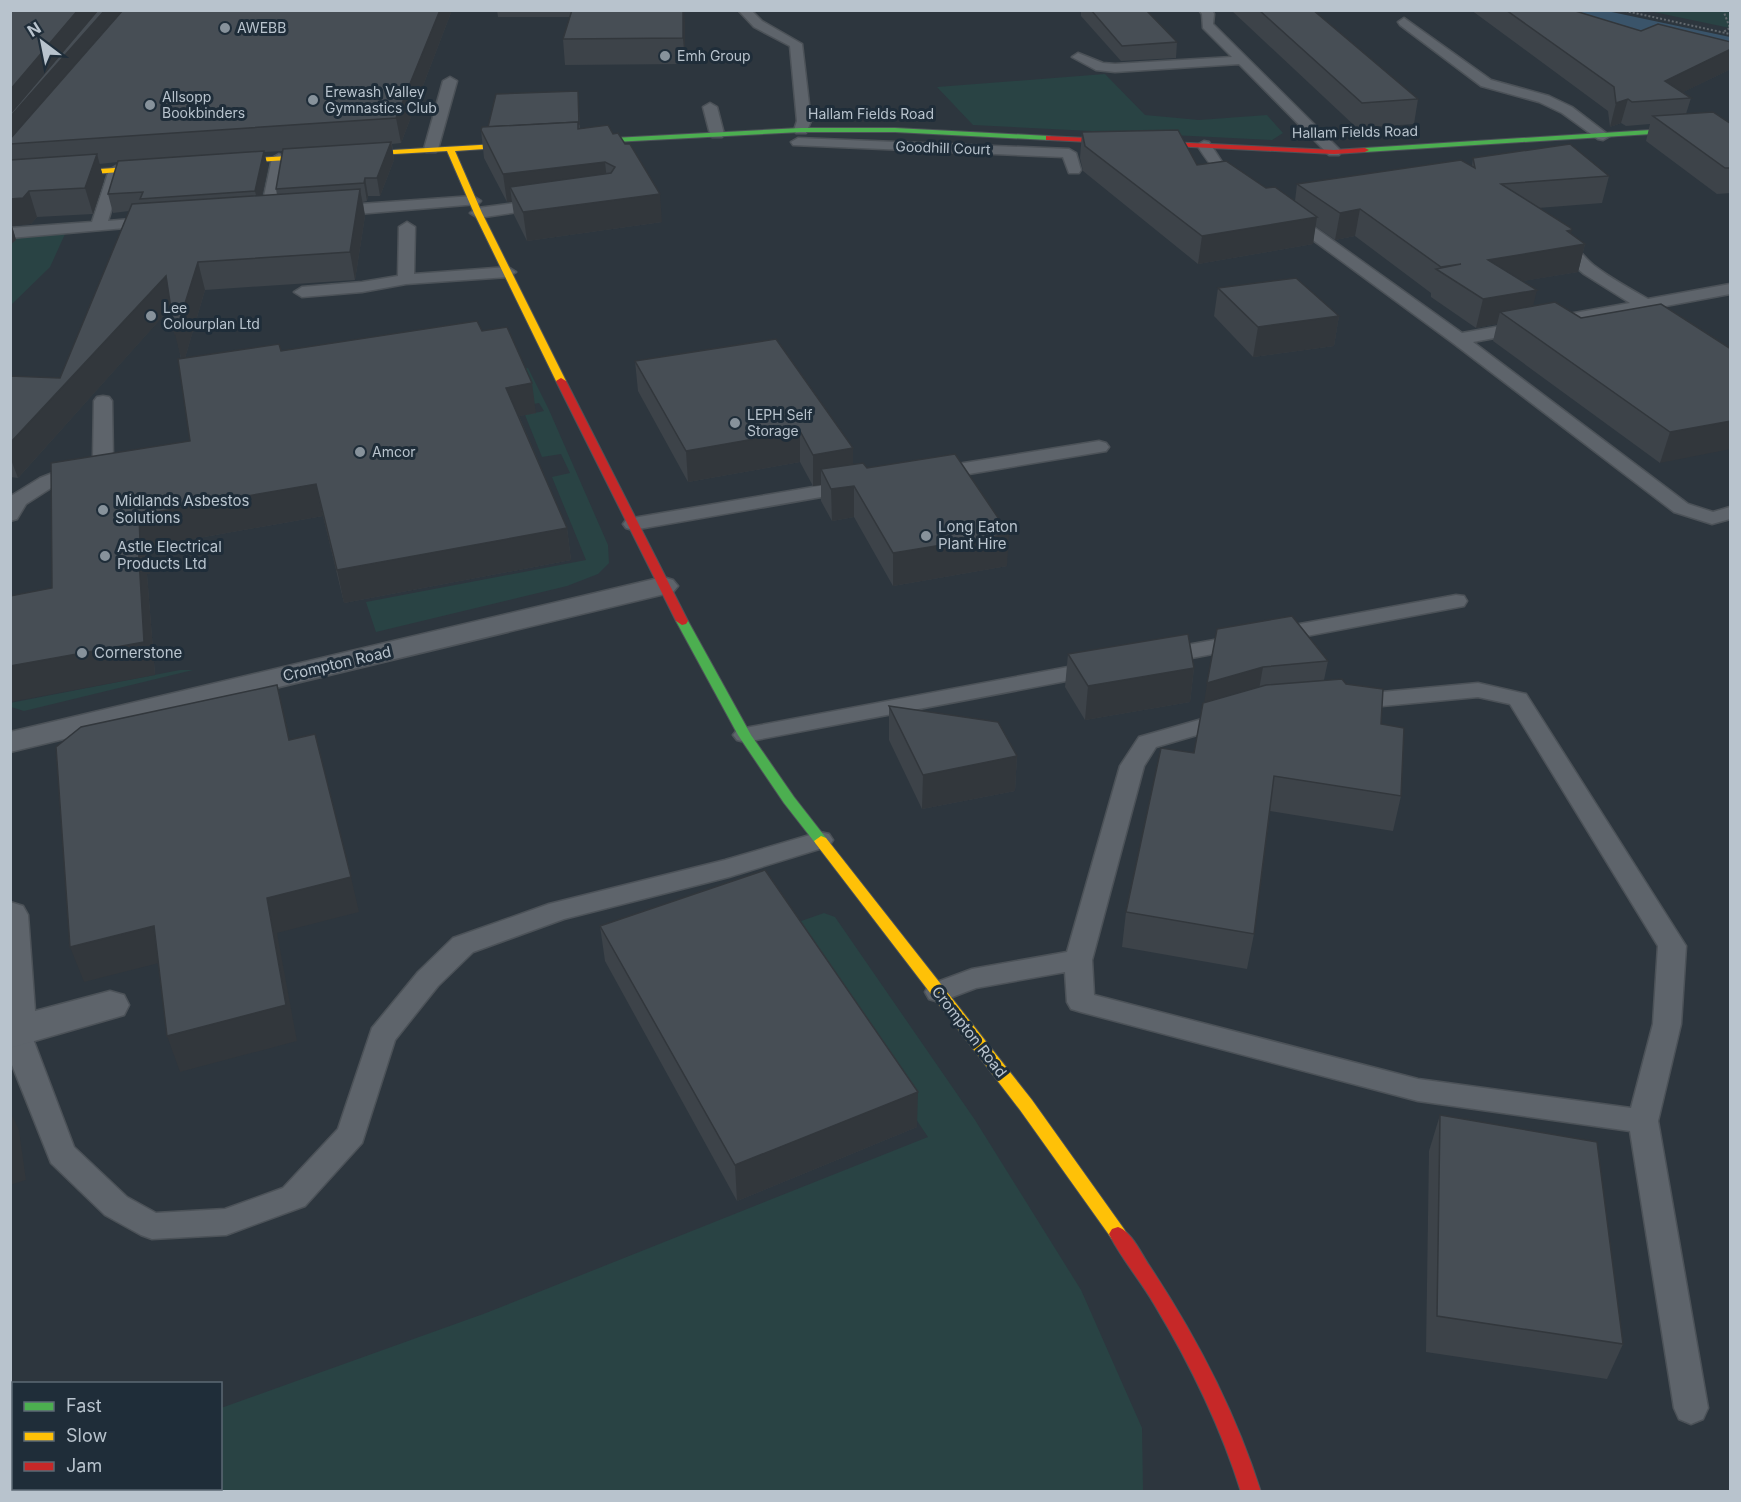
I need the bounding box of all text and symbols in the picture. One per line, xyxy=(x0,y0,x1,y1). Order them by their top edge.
north arrow xyxy=(12,12,72,72)
text: N xyxy=(24,18,45,41)
place label: AWEBB xyxy=(237,19,286,36)
marker: AWEBB xyxy=(218,21,232,35)
place label: Emh Group xyxy=(677,47,751,64)
marker: Emh Group xyxy=(658,49,672,63)
place label: Erewash Valley Gymnastics Club xyxy=(325,83,437,116)
place label: Allsopp Bookbinders xyxy=(162,88,245,121)
marker: Erewash Valley Gymnastics Club xyxy=(306,93,320,107)
marker: Allsopp Bookbinders xyxy=(143,98,157,112)
street label: Hallam Fields Road xyxy=(808,105,934,122)
street label: Hallam Fields Road xyxy=(1292,122,1418,141)
street label: Goodhill Court xyxy=(895,137,991,158)
place label: Lee Colourplan Ltd xyxy=(163,299,260,332)
marker: Lee Colourplan Ltd xyxy=(144,309,158,323)
place label: LEPH Self Storage xyxy=(747,406,812,439)
marker: LEPH Self Storage xyxy=(728,416,742,430)
place label: Amcor xyxy=(372,443,416,460)
marker: Amcor xyxy=(353,445,367,459)
place label: Midlands Asbestos Solutions xyxy=(115,491,249,527)
marker: Midlands Asbestos Solutions xyxy=(96,503,110,517)
place label: Long Eaton Plant Hire xyxy=(938,517,1018,553)
marker: Long Eaton Plant Hire xyxy=(919,529,933,543)
place label: Astle Electrical Products Ltd xyxy=(117,537,222,573)
marker: Astle Electrical Products Ltd xyxy=(98,549,112,563)
street label: Crompton Road xyxy=(281,642,393,685)
place label: Cornerstone xyxy=(94,643,182,662)
marker: Cornerstone xyxy=(75,646,89,660)
street label: Crompton Road xyxy=(928,982,1011,1081)
legend xyxy=(12,1382,222,1490)
text: Fast xyxy=(66,1395,102,1416)
text: Slow xyxy=(66,1425,107,1446)
text: Jam xyxy=(66,1455,102,1476)

